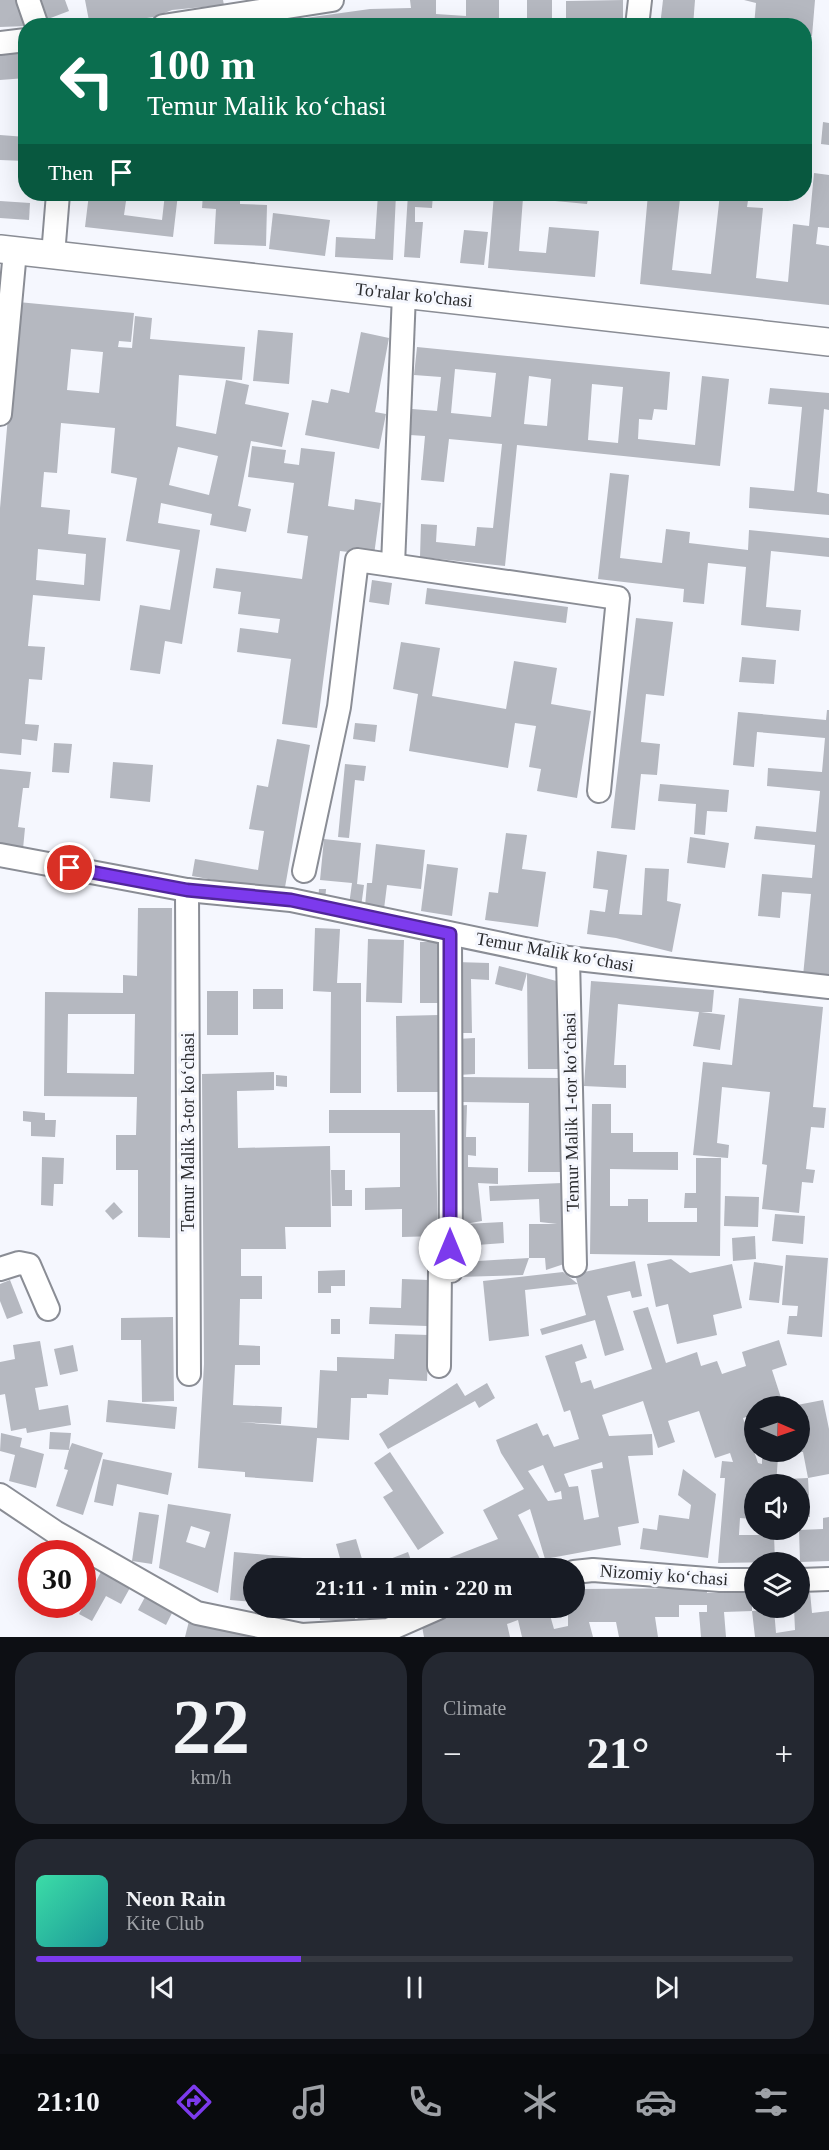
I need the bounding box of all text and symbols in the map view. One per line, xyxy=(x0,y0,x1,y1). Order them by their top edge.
icon: left xyxy=(48,42,126,120)
text: 100 m xyxy=(147,42,256,88)
text: Temur Malik koʻchasi xyxy=(147,91,387,121)
icon: arrive xyxy=(105,156,138,189)
text: Then xyxy=(48,160,93,185)
street label: To'ralar ko'chasi xyxy=(354,279,474,311)
pin xyxy=(44,842,95,893)
icon: arrive xyxy=(53,851,86,884)
street label: Temur Malik koʻchasi xyxy=(475,928,635,976)
street label: Temur Malik 1-tor ko‘chasi xyxy=(559,1012,583,1212)
street label: Temur Malik 3-tor koʻchasi xyxy=(178,1032,198,1232)
position arrow xyxy=(418,1216,482,1280)
north arrow xyxy=(744,1396,810,1462)
map controls xyxy=(744,1396,810,1618)
button: sound xyxy=(744,1474,810,1540)
speed limit sign: 30 xyxy=(18,1540,96,1618)
button: layers xyxy=(744,1552,810,1618)
street label: Nizomiy koʻchasi xyxy=(599,1561,729,1589)
text: 21:11 · 1 min · 220 m xyxy=(316,1575,512,1600)
text: 22 xyxy=(172,1683,250,1770)
text: Climate xyxy=(443,1697,506,1719)
text: 21° xyxy=(587,1728,650,1778)
text: − xyxy=(443,1736,462,1772)
text: + xyxy=(774,1736,793,1772)
text: km/h xyxy=(190,1766,232,1788)
text: Neon Rain xyxy=(126,1886,226,1911)
text: Kite Club xyxy=(126,1912,204,1934)
icon: previous xyxy=(146,1971,179,2004)
icon: pause xyxy=(398,1971,431,2004)
icon: next xyxy=(650,1971,683,2004)
icon: directions xyxy=(173,2081,215,2123)
icon: music xyxy=(289,2081,331,2123)
icon: phone xyxy=(404,2081,446,2123)
icon: climate xyxy=(519,2081,561,2123)
icon: car xyxy=(635,2081,677,2123)
icon: filters xyxy=(750,2081,792,2123)
text: 21:10 xyxy=(37,2087,100,2117)

